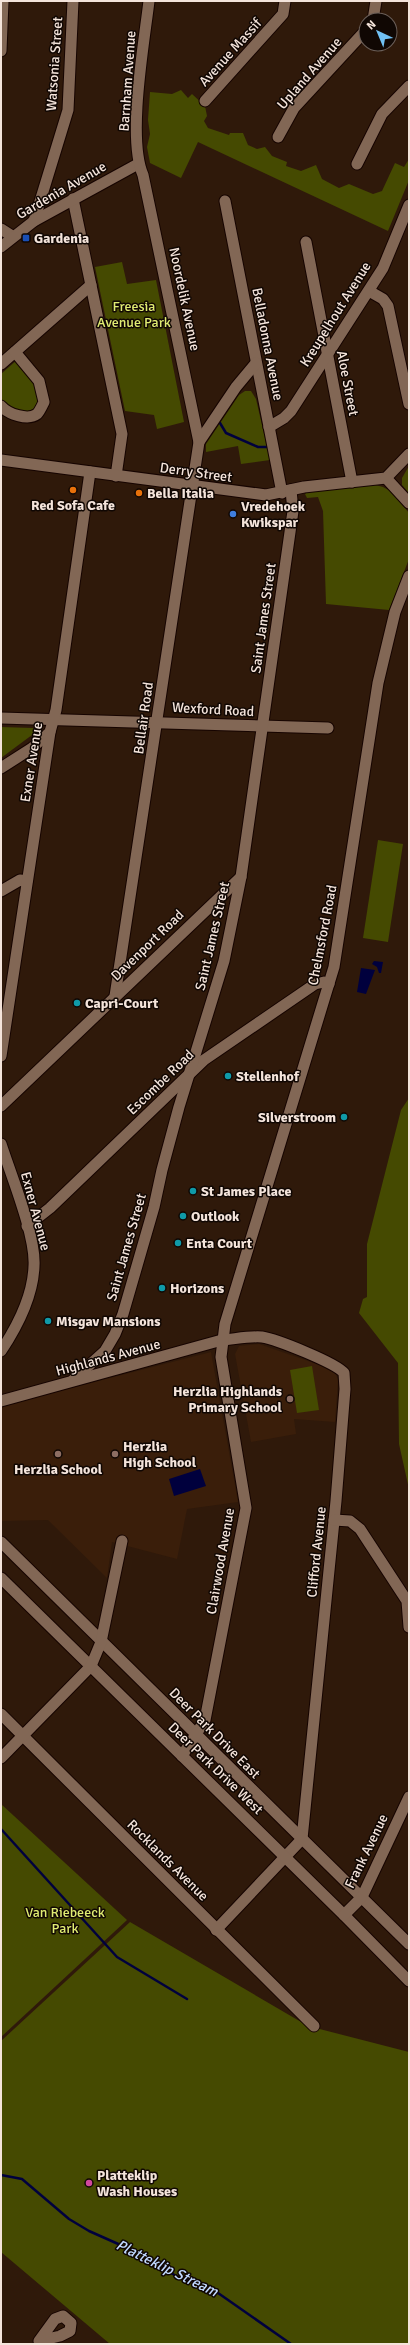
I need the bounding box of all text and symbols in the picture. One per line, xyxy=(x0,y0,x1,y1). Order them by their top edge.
north arrow xyxy=(358,12,398,52)
street label: Avenue Massif xyxy=(195,14,266,90)
street label: Watsonia Street xyxy=(43,16,66,112)
text: N xyxy=(364,18,379,33)
street label: Barnham Avenue xyxy=(115,30,140,132)
street label: Upland Avenue xyxy=(273,34,345,113)
street label: Gardenia Avenue xyxy=(13,158,109,223)
place label: Gardenia xyxy=(34,230,89,247)
marker: Gardenia xyxy=(21,233,31,243)
street label: Noordelik Avenue xyxy=(165,246,204,352)
street label: Kreupelhout Avenue xyxy=(296,259,375,370)
street label: Belladonna Avenue xyxy=(248,286,287,402)
park label: Freesia Avenue Park xyxy=(97,298,171,331)
street label: Aloe Street xyxy=(333,349,362,417)
street label: Derry Street xyxy=(159,459,233,486)
marker: Red Sofa Cafe xyxy=(68,485,78,495)
place label: Bella Italia xyxy=(147,485,214,502)
marker: Bella Italia xyxy=(134,488,144,498)
place label: Red Sofa Cafe xyxy=(31,497,115,514)
place label: Vredehoek Kwikspar xyxy=(241,498,306,531)
marker: Vredehoek Kwikspar xyxy=(228,509,238,519)
street label: Saint James Street xyxy=(247,562,280,674)
street label: Bellair Road xyxy=(130,681,157,755)
street label: Wexford Road xyxy=(171,699,254,720)
street label: Exner Avenue xyxy=(17,721,46,803)
street label: Saint James Street xyxy=(192,880,233,992)
street label: Chelmsford Road xyxy=(304,884,341,987)
street label: Davenport Road xyxy=(107,906,187,984)
place label: Capri-Court xyxy=(85,995,159,1012)
marker: Capri-Court xyxy=(72,998,82,1008)
street label: Escombe Road xyxy=(123,1046,197,1119)
place label: Stellenhof xyxy=(236,1068,300,1085)
marker: Stellenhof xyxy=(223,1071,233,1081)
place label: Silverstroom xyxy=(258,1109,336,1126)
marker: Silverstroom xyxy=(339,1112,349,1122)
street label: Exner Avenue xyxy=(17,1170,54,1252)
place label: St James Place xyxy=(201,1183,291,1200)
marker: St James Place xyxy=(188,1186,198,1196)
street label: Saint James Street xyxy=(103,1191,150,1303)
place label: Outlook xyxy=(191,1208,240,1225)
marker: Outlook xyxy=(178,1211,188,1221)
place label: Enta Court xyxy=(186,1235,253,1252)
marker: Enta Court xyxy=(173,1238,183,1248)
place label: Horizons xyxy=(170,1280,224,1297)
marker: Horizons xyxy=(157,1283,167,1293)
place label: Misgav Mansions xyxy=(56,1313,160,1330)
marker: Misgav Mansions xyxy=(43,1316,53,1326)
street label: Highlands Avenue xyxy=(54,1335,162,1380)
place label: Herzlia Highlands Primary School xyxy=(173,1383,283,1416)
marker: Herzlia Highlands Primary School xyxy=(285,1394,295,1404)
place label: Herzlia High School xyxy=(123,1438,197,1471)
marker: Herzlia School xyxy=(53,1449,63,1459)
marker: Herzlia High School xyxy=(110,1449,120,1459)
place label: Herzlia School xyxy=(14,1461,103,1478)
street label: Clifford Avenue xyxy=(303,1506,330,1599)
street label: Clairwood Avenue xyxy=(203,1507,238,1616)
street label: Deer Park Drive East xyxy=(166,1684,264,1782)
street label: Deer Park Drive West xyxy=(165,1719,267,1818)
street label: Frank Avenue xyxy=(341,1811,392,1891)
street label: Rocklands Avenue xyxy=(123,1816,212,1905)
park label: Van Riebeeck Park xyxy=(25,1904,105,1937)
place label: Platteklip Wash Houses xyxy=(97,2167,177,2200)
marker: Platteklip Wash Houses xyxy=(84,2178,94,2188)
water label: Platteklip Stream xyxy=(113,2236,222,2301)

